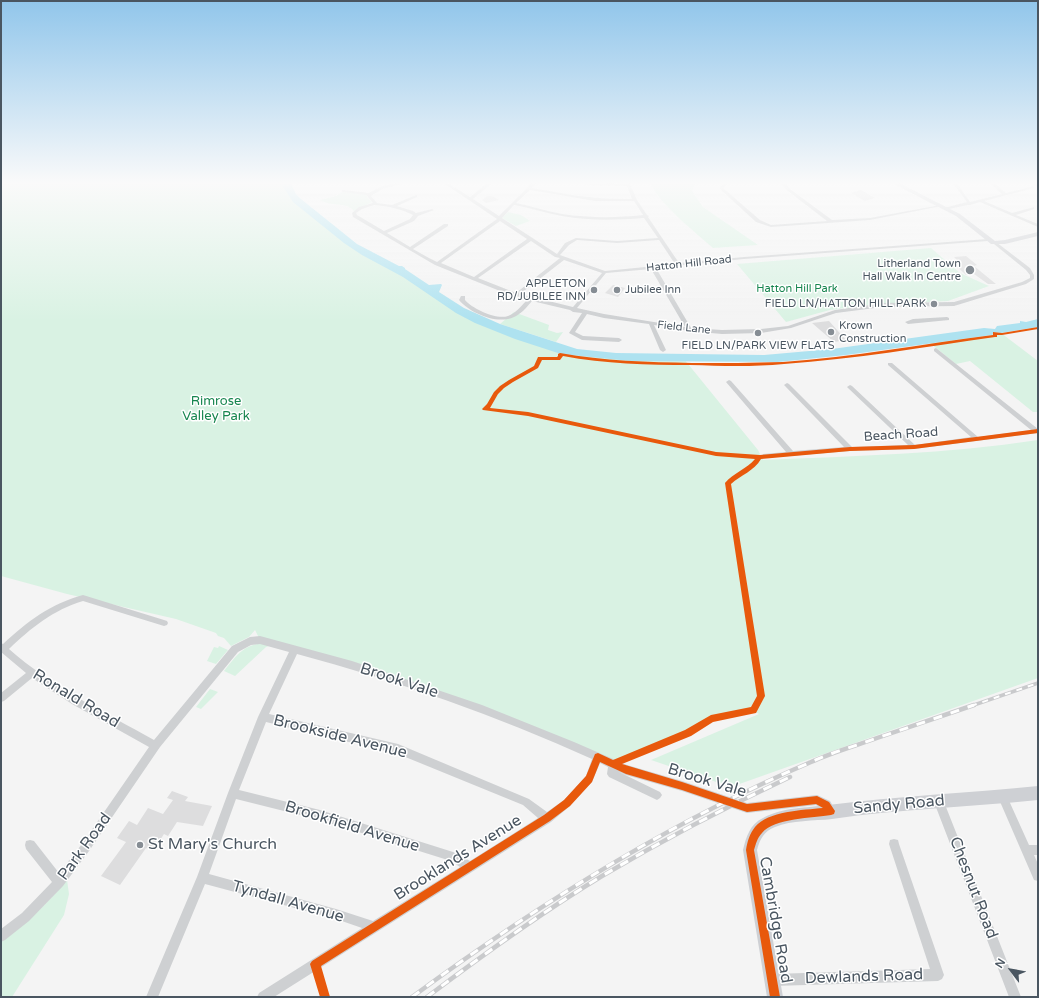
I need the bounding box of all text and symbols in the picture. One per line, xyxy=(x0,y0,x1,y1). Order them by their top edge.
street label: Hatton Hill Road xyxy=(646,253,732,275)
place label: Litherland Town Hall Walk In Centre xyxy=(862,257,961,283)
marker: Litherland Town Hall Walk In Centre xyxy=(964,264,976,276)
place label: APPLETON RD/JUBILEE INN xyxy=(497,277,586,303)
park label: Hatton Hill Park xyxy=(756,282,838,296)
place label: Jubilee Inn xyxy=(625,283,681,297)
marker: APPLETON RD/JUBILEE INN xyxy=(589,285,599,295)
marker: Jubilee Inn xyxy=(612,285,622,295)
place label: FIELD LN/HATTON HILL PARK xyxy=(765,297,926,311)
marker: FIELD LN/HATTON HILL PARK xyxy=(929,299,939,309)
street label: Field Lane xyxy=(657,319,711,337)
place label: Krown Construction xyxy=(839,319,906,345)
marker: Krown Construction xyxy=(826,327,836,337)
marker: FIELD LN/PARK VIEW FLATS xyxy=(753,328,763,338)
place label: FIELD LN/PARK VIEW FLATS xyxy=(681,339,835,353)
park label: Rimrose Valley Park xyxy=(182,394,250,425)
street label: Beach Road xyxy=(863,425,939,445)
street label: Brook Vale xyxy=(357,659,441,703)
street label: Ronald Road xyxy=(29,665,123,733)
street label: Brookside Avenue xyxy=(271,711,409,763)
street label: Brook Vale xyxy=(665,760,749,802)
street label: Sandy Road xyxy=(853,791,945,819)
street label: Brookfield Avenue xyxy=(282,797,422,857)
street label: Park Road xyxy=(54,810,116,884)
street label: Brooklands Avenue xyxy=(391,811,525,905)
street label: Chesnut Road xyxy=(945,834,1001,942)
place label: St Mary's Church xyxy=(148,835,277,855)
marker: St Mary's Church xyxy=(135,840,145,850)
street label: Cambridge Road xyxy=(754,855,796,985)
street label: Tyndall Avenue xyxy=(230,877,346,927)
north arrow xyxy=(991,950,1031,990)
text: N xyxy=(993,956,1008,971)
street label: Dewlands Road xyxy=(805,965,923,989)

